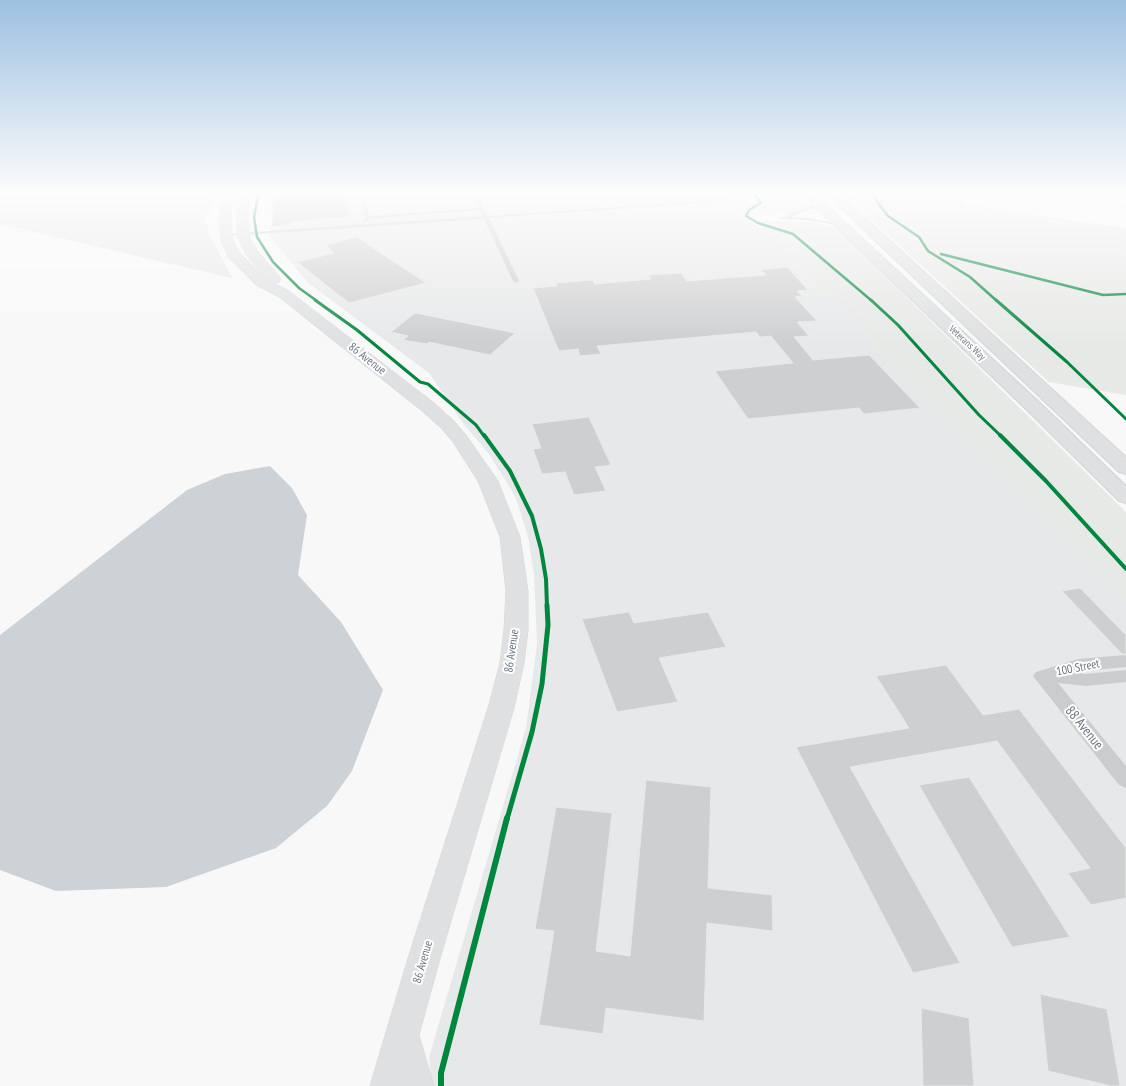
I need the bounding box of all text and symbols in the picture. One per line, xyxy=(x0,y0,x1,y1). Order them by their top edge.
street label: Veterans Way xyxy=(946,323,988,363)
street label: 86 Avenue xyxy=(345,340,389,378)
street label: 86 Avenue xyxy=(502,628,522,674)
street label: 100 Street xyxy=(1055,657,1101,679)
street label: 88 Avenue xyxy=(1061,703,1107,753)
street label: 86 Avenue xyxy=(410,939,436,985)

